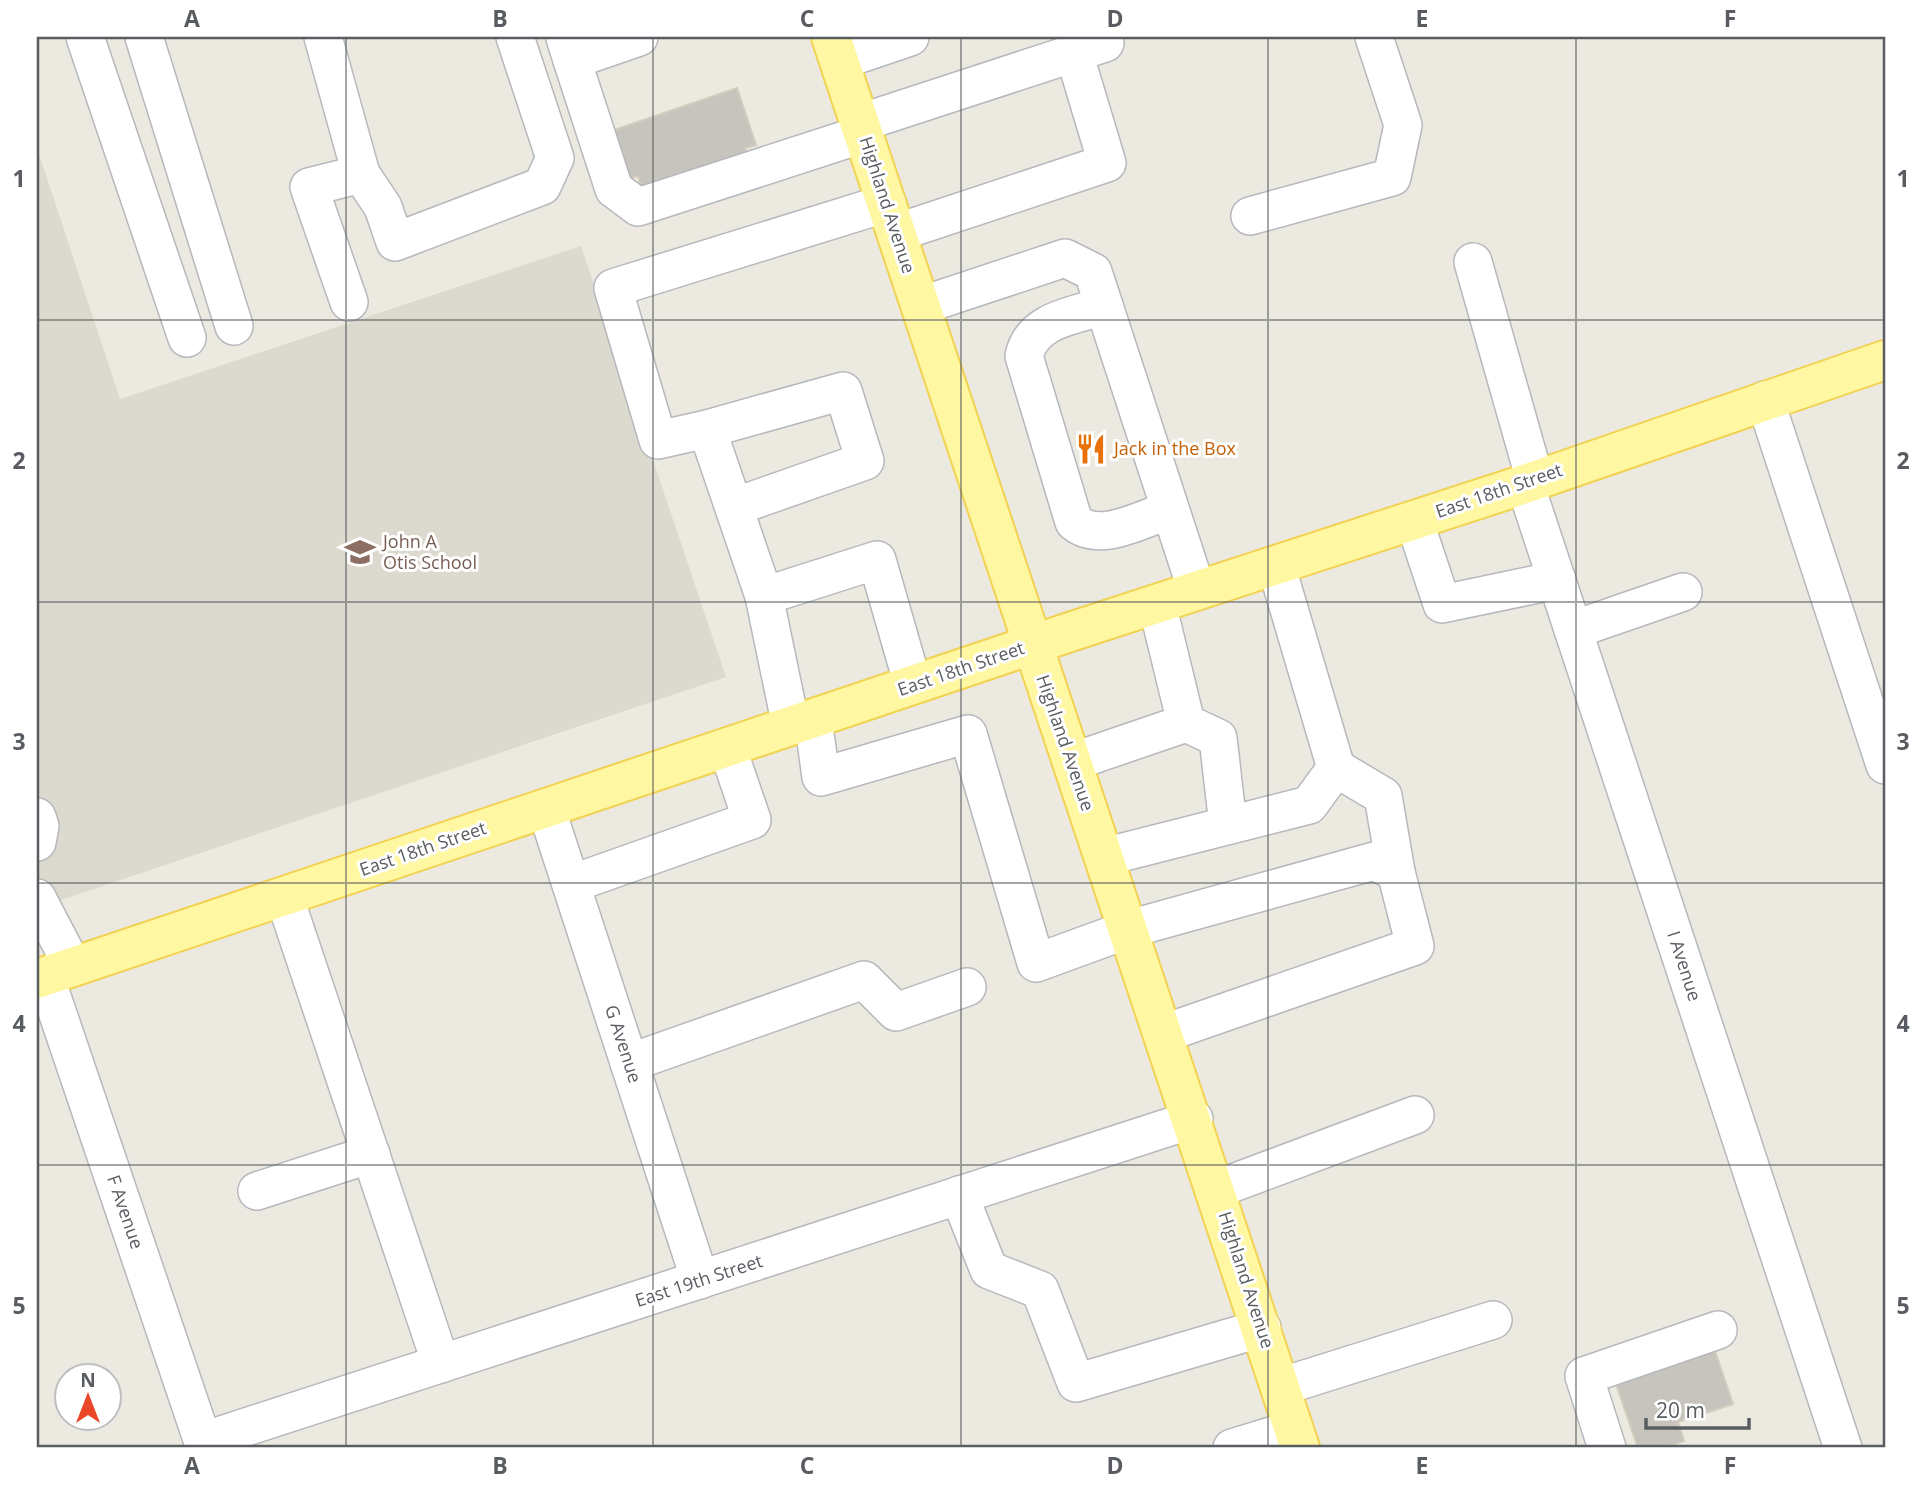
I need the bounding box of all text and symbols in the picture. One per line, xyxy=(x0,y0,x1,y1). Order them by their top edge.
text: A xyxy=(184,2,200,34)
text: B xyxy=(492,2,508,34)
text: C xyxy=(800,2,814,34)
text: D xyxy=(1106,2,1124,34)
text: E xyxy=(1416,2,1428,34)
text: F xyxy=(1724,2,1736,34)
street label: Highland Avenue xyxy=(855,133,921,276)
text: 1 xyxy=(12,162,26,194)
text: 1 xyxy=(1896,162,1910,194)
restaurant icon: Jack in the Box xyxy=(1074,432,1108,466)
place label: Jack in the Box xyxy=(1112,436,1237,460)
text: 2 xyxy=(12,444,26,476)
text: 2 xyxy=(1896,444,1910,476)
street label: East 18th Street xyxy=(1432,457,1565,523)
place label: John A Otis School xyxy=(381,529,477,574)
school or university icon: John A Otis School xyxy=(343,535,377,569)
street label: East 18th Street xyxy=(894,635,1027,701)
street label: Highland Avenue xyxy=(1031,671,1101,814)
text: 3 xyxy=(12,725,26,757)
text: 3 xyxy=(1896,725,1910,757)
street label: East 18th Street xyxy=(356,815,489,881)
street label: I Avenue xyxy=(1662,928,1708,1004)
street label: G Avenue xyxy=(600,1002,648,1086)
text: 4 xyxy=(12,1007,26,1039)
text: 4 xyxy=(1896,1007,1910,1039)
street label: F Avenue xyxy=(102,1172,150,1252)
street label: Highland Avenue xyxy=(1214,1208,1280,1351)
street label: East 19th Street xyxy=(632,1248,765,1312)
text: 5 xyxy=(12,1289,26,1321)
text: 5 xyxy=(1896,1289,1910,1321)
north arrow xyxy=(52,1362,122,1432)
text: N xyxy=(80,1367,96,1393)
scale bar xyxy=(1646,1387,1749,1431)
text: 20 m xyxy=(1656,1396,1705,1424)
text: A xyxy=(184,1449,200,1481)
text: B xyxy=(492,1449,508,1481)
text: C xyxy=(800,1449,814,1481)
text: D xyxy=(1106,1449,1124,1481)
text: E xyxy=(1416,1449,1428,1481)
text: F xyxy=(1724,1449,1736,1481)

